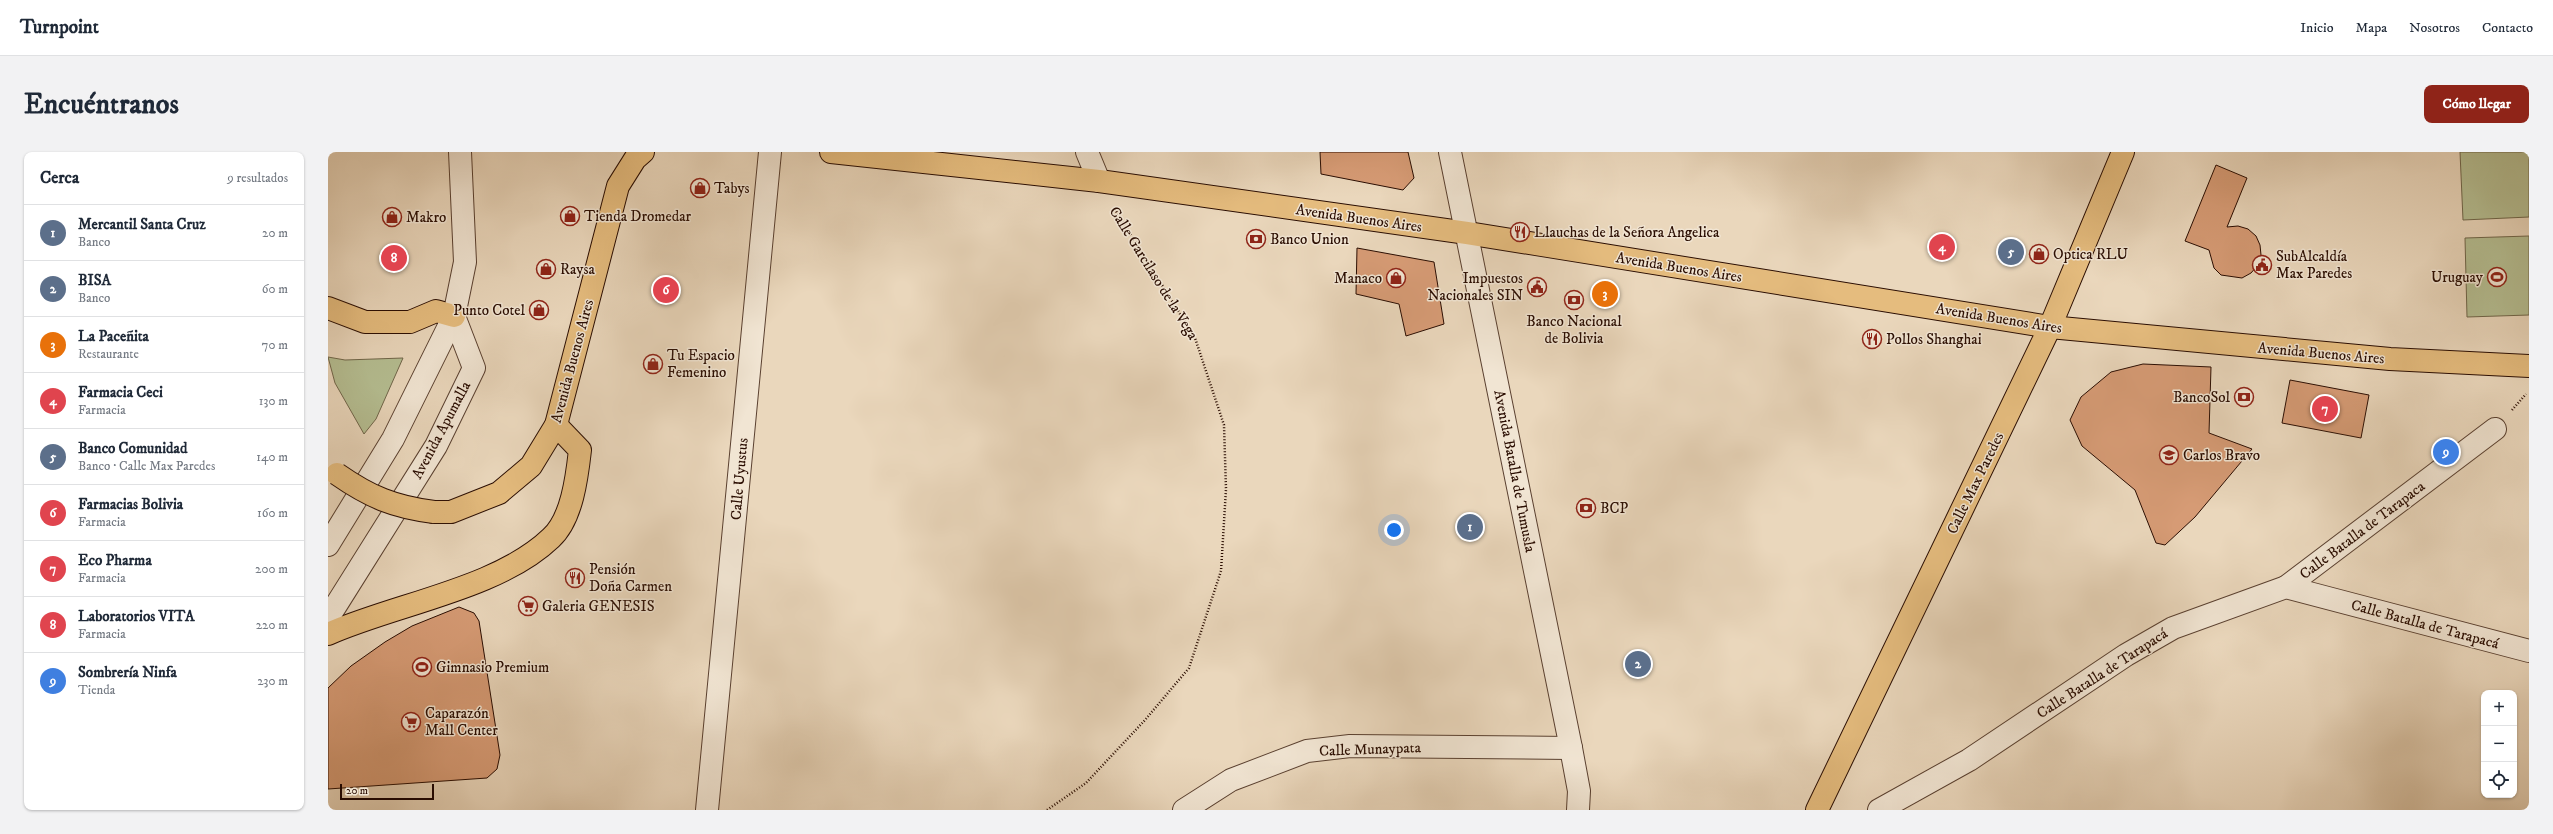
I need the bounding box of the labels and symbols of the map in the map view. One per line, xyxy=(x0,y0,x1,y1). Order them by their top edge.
shop icon: Tabys xyxy=(689,177,711,199)
place label: Tabys xyxy=(714,179,750,198)
street label: Avenida Buenos Aires xyxy=(1295,200,1423,237)
street label: Calle Garcilaso de la Vega xyxy=(1105,203,1203,344)
shop icon: Tienda Dromedar xyxy=(559,205,581,227)
shop icon: Makro xyxy=(381,206,403,228)
place label: Tienda Dromedar xyxy=(584,207,692,226)
place label: Makro xyxy=(406,208,446,227)
restaurant icon: Llauchas de la Señora Angelica xyxy=(1509,221,1531,243)
place label: Llauchas de la Señora Angelica xyxy=(1534,223,1720,242)
bank icon: Banco Union xyxy=(1245,228,1267,250)
place label: Banco Union xyxy=(1270,230,1349,249)
pin: 4 xyxy=(1929,232,1955,262)
pin: 5 xyxy=(1998,237,2024,267)
pin: 8 xyxy=(381,243,407,273)
shop icon: Optica RLU xyxy=(2028,243,2050,265)
place label: Optica RLU xyxy=(2053,245,2128,264)
place label: SubAlcaldía Max Paredes xyxy=(2276,247,2352,283)
street label: Avenida Buenos Aires xyxy=(1615,248,1743,287)
public building icon: SubAlcaldía Max Paredes xyxy=(2251,254,2273,276)
shop icon: Raysa xyxy=(535,258,557,280)
place label: Raysa xyxy=(560,260,595,279)
sports icon: Uruguay xyxy=(2486,266,2508,288)
shop icon: Manaco xyxy=(1385,267,1407,289)
place label: Uruguay xyxy=(2431,268,2484,287)
place label: Manaco xyxy=(1334,269,1382,288)
place label: Impuestos Nacionales SIN xyxy=(1428,269,1523,305)
pin: 6 xyxy=(653,275,679,305)
public building icon: Impuestos Nacionales SIN xyxy=(1526,276,1548,298)
pin: 3 xyxy=(1592,279,1618,309)
bank icon: Banco Nacional de Bolivia xyxy=(1563,289,1585,311)
street label: Avenida Buenos Aires xyxy=(547,297,598,425)
shop icon: Punto Cotel xyxy=(528,299,550,321)
street label: Avenida Buenos Aires xyxy=(1935,299,2063,338)
place label: Punto Cotel xyxy=(453,301,525,320)
place label: Banco Nacional de Bolivia xyxy=(1526,312,1622,348)
restaurant icon: Pollos Shanghai xyxy=(1861,328,1883,350)
place label: Pollos Shanghai xyxy=(1886,330,1982,349)
street label: Avenida Buenos Aires xyxy=(2257,338,2385,369)
place label: Tu Espacio Femenino xyxy=(667,346,735,382)
shop icon: Tu Espacio Femenino xyxy=(642,353,664,375)
street label: Avenida Apumalla xyxy=(408,377,476,482)
bank icon: BancoSol xyxy=(2233,386,2255,408)
street label: Avenida Batalla de Tumusla xyxy=(1489,388,1540,555)
place label: BancoSol xyxy=(2173,388,2230,407)
pin: 7 xyxy=(2312,394,2338,424)
street label: Calle Max Paredes xyxy=(1943,429,2008,537)
street label: Calle Uyustus xyxy=(726,437,753,521)
pin: 9 xyxy=(2433,437,2459,467)
school or university icon: Carlos Bravo xyxy=(2158,444,2180,466)
place label: Carlos Bravo xyxy=(2183,446,2260,465)
street label: Calle Batalla de Tarapaca xyxy=(2296,477,2429,584)
bank icon: BCP xyxy=(1575,497,1597,519)
place label: BCP xyxy=(1600,499,1628,518)
pin: 1 xyxy=(1457,512,1483,542)
your location xyxy=(1384,520,1404,540)
place label: Pensión Doña Carmen xyxy=(589,560,672,596)
restaurant icon: Pensión Doña Carmen xyxy=(564,567,586,589)
supermarket icon: Galeria GENESIS xyxy=(517,595,539,617)
street label: Calle Batalla de Tarapacá xyxy=(2349,596,2502,654)
place label: Galeria GENESIS xyxy=(542,597,655,616)
street label: Calle Batalla de Tarapacá xyxy=(2033,624,2172,723)
pin: 2 xyxy=(1625,649,1651,679)
sports icon: Gimnasio Premium xyxy=(411,656,433,678)
place label: Gimnasio Premium xyxy=(436,658,549,677)
place label: Caparazón Mall Center xyxy=(425,704,498,740)
supermarket icon: Caparazón Mall Center xyxy=(400,711,422,733)
street label: Calle Munaypata xyxy=(1319,738,1422,761)
scale bar xyxy=(340,782,434,801)

